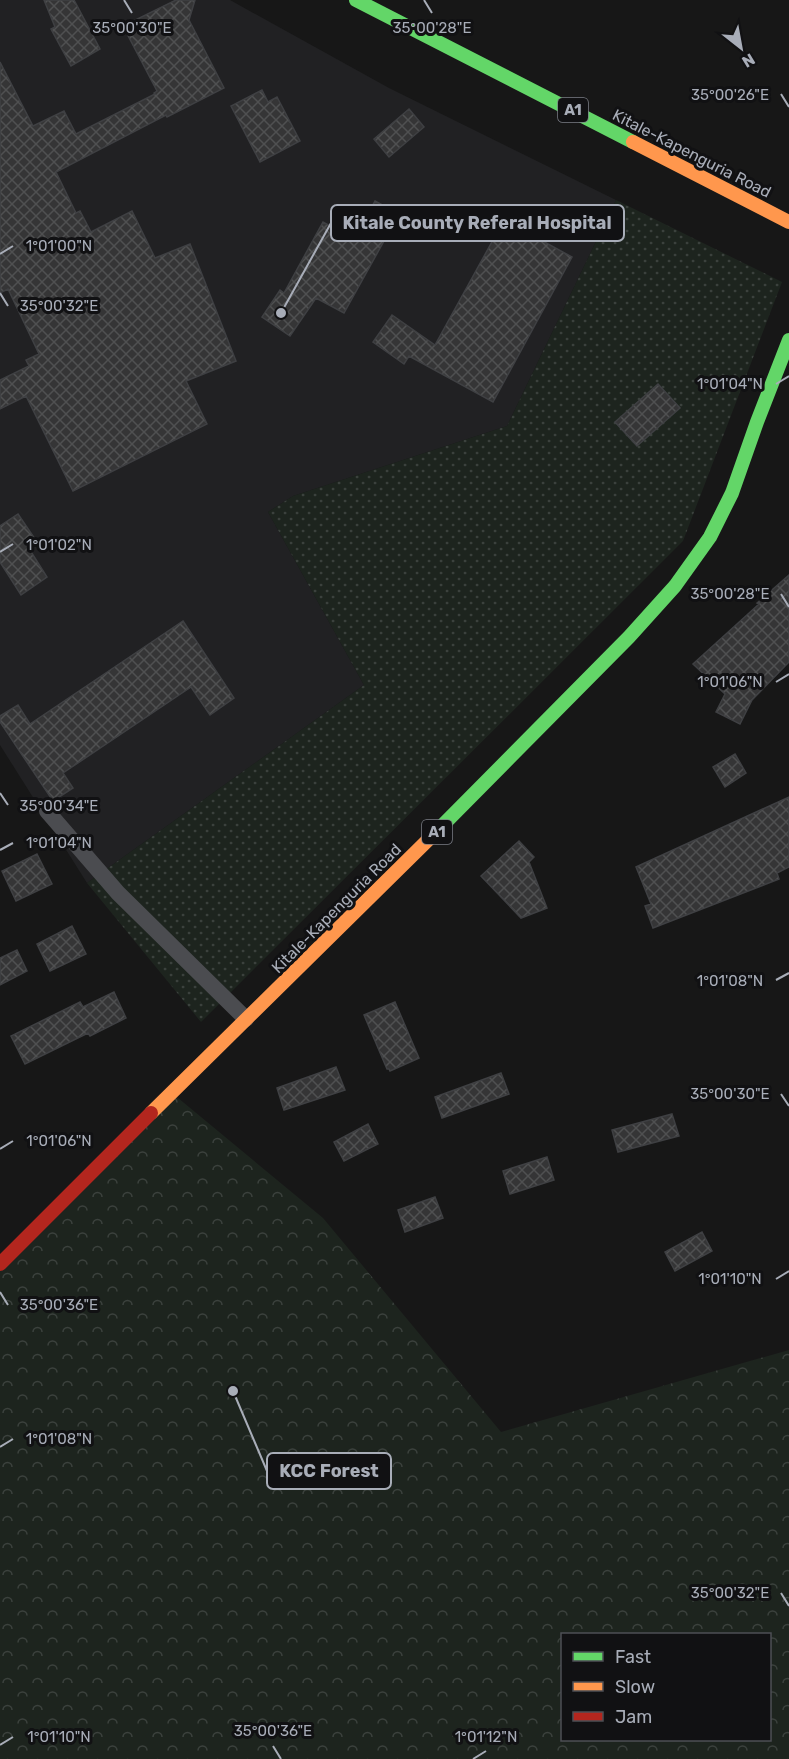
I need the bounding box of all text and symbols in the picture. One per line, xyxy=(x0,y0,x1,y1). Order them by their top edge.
north arrow xyxy=(711,18,771,78)
text: 35°00'30"E xyxy=(92,19,172,37)
text: 35°00'28"E xyxy=(392,19,472,37)
text: N xyxy=(739,49,758,72)
text: 35°00'26"E xyxy=(691,86,769,104)
road number: A1 xyxy=(558,98,588,122)
street label: Kitale-Kapenguria Road xyxy=(609,105,774,202)
callout: Kitale County Referal Hospital xyxy=(331,205,624,241)
text: Kitale County Referal Hospital xyxy=(342,212,612,234)
text: 1°01'00"N xyxy=(26,237,92,255)
text: 35°00'32"E xyxy=(20,297,98,315)
text: 1°01'04"N xyxy=(697,375,763,393)
text: 1°01'02"N xyxy=(26,536,92,554)
text: 35°00'28"E xyxy=(690,585,770,603)
text: 1°01'06"N xyxy=(697,673,763,691)
text: 35°00'34"E xyxy=(20,797,98,815)
road number: A1 xyxy=(422,820,452,844)
text: 1°01'04"N xyxy=(26,834,92,852)
street label: Kitale-Kapenguria Road xyxy=(268,840,405,977)
text: 1°01'08"N xyxy=(697,972,763,990)
text: 35°00'30"E xyxy=(690,1085,770,1103)
text: 1°01'06"N xyxy=(26,1132,92,1150)
text: 1°01'10"N xyxy=(698,1270,762,1288)
text: 35°00'36"E xyxy=(20,1296,98,1314)
text: 1°01'08"N xyxy=(26,1430,92,1448)
callout: KCC Forest xyxy=(267,1453,391,1489)
text: KCC Forest xyxy=(279,1460,379,1482)
text: 35°00'32"E xyxy=(691,1584,769,1602)
legend xyxy=(561,1633,771,1741)
text: Fast xyxy=(615,1646,651,1668)
text: Slow xyxy=(615,1676,655,1698)
text: Jam xyxy=(615,1706,652,1728)
text: 35°00'36"E xyxy=(234,1722,312,1740)
text: 1°01'10"N xyxy=(27,1728,91,1746)
text: 1°01'12"N xyxy=(455,1728,517,1746)

